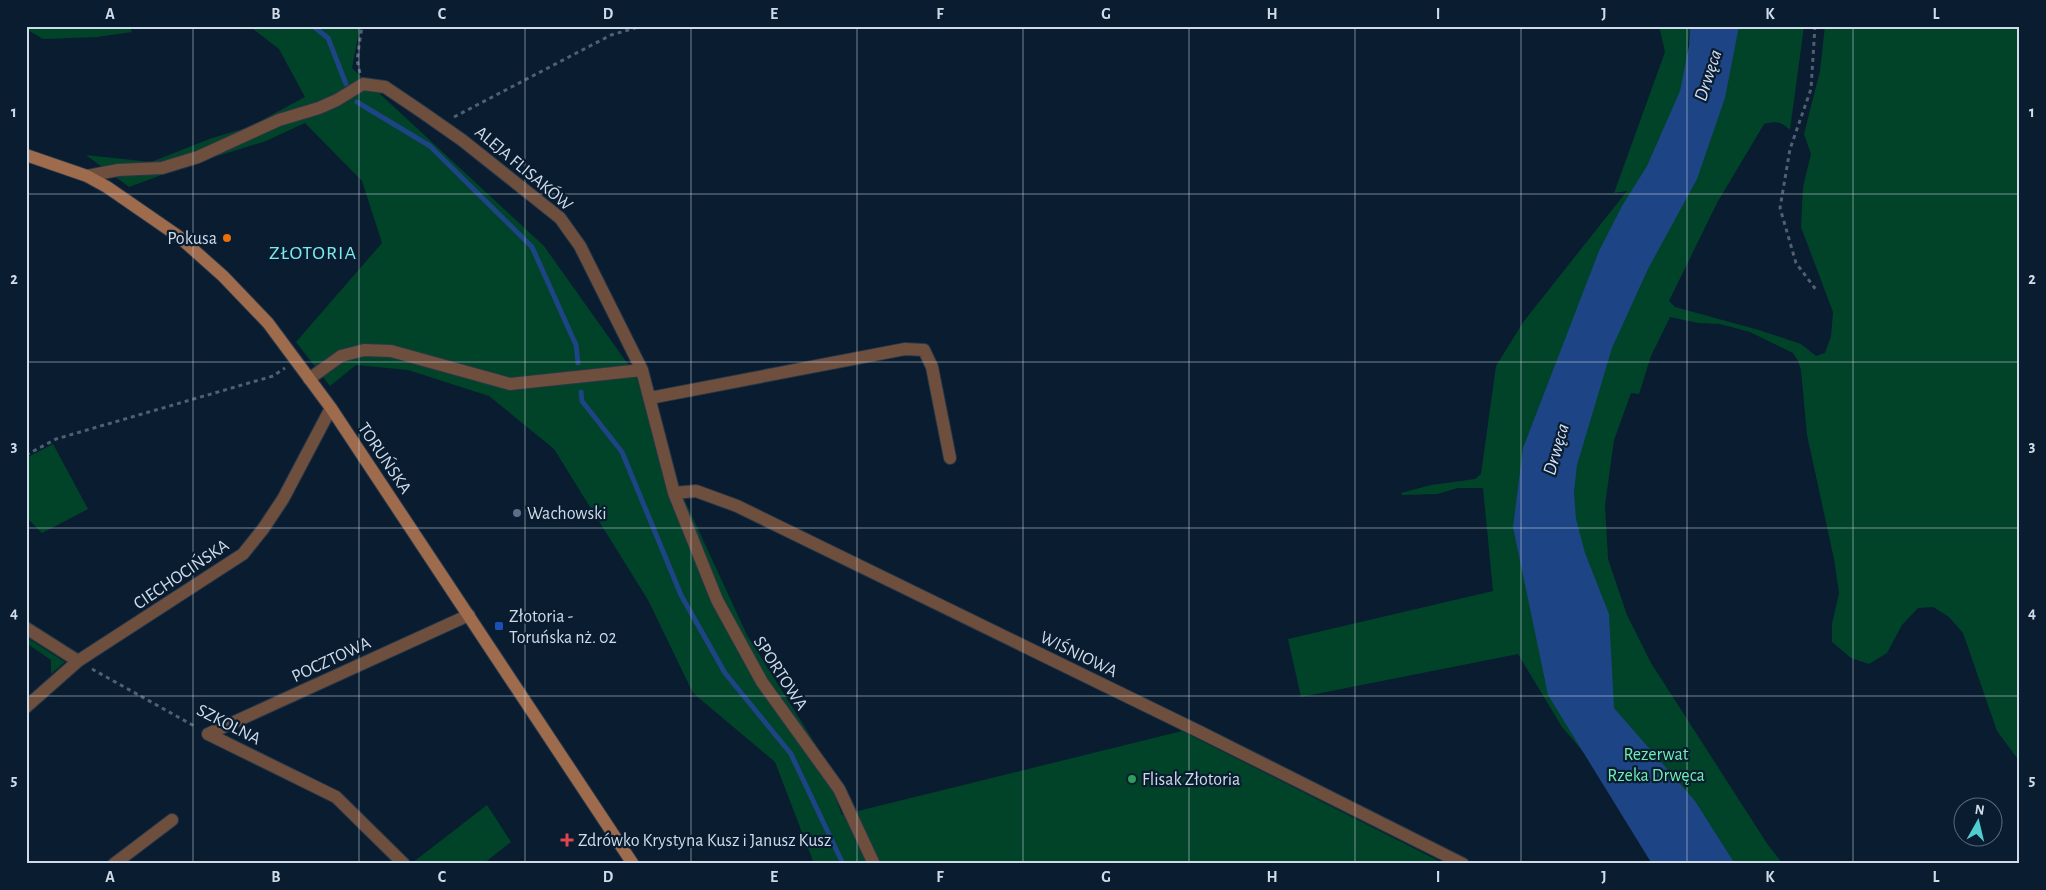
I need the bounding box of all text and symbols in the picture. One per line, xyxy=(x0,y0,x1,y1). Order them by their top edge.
text: A xyxy=(105,6,115,22)
text: B xyxy=(271,6,281,22)
text: C xyxy=(438,6,447,22)
text: D xyxy=(603,6,614,22)
text: E xyxy=(770,6,778,22)
text: F xyxy=(936,6,944,22)
text: G xyxy=(1101,6,1111,22)
text: H xyxy=(1266,6,1278,22)
text: I xyxy=(1436,6,1440,22)
text: J xyxy=(1601,6,1607,22)
text: K xyxy=(1765,6,1775,22)
text: L xyxy=(1933,6,1940,22)
water label: Drwęca xyxy=(1691,47,1726,104)
text: 1 xyxy=(11,104,17,120)
text: 1 xyxy=(2029,104,2035,120)
street label: ALEJA FLISAKÓW xyxy=(471,121,578,215)
place label: Pokusa xyxy=(167,230,217,248)
marker: Pokusa xyxy=(221,232,233,244)
district label: ZŁOTORIA xyxy=(269,243,357,263)
text: 2 xyxy=(10,271,18,287)
text: 2 xyxy=(2028,271,2036,287)
street label: TORUŃSKA xyxy=(354,418,417,498)
water label: Drwęca xyxy=(1540,421,1573,477)
text: 3 xyxy=(11,438,18,454)
text: 3 xyxy=(2029,438,2036,454)
place label: Wachowski xyxy=(527,505,607,523)
marker: Wachowski xyxy=(511,507,523,519)
street label: CIECHOCIŃSKA xyxy=(129,534,233,613)
text: 4 xyxy=(10,605,18,621)
text: 4 xyxy=(2028,605,2036,621)
place label: Złotoria - Toruńska nż. 02 xyxy=(509,608,617,647)
marker: Złotoria - Toruńska nż. 02 xyxy=(493,620,505,632)
street label: WIŚNIOWA xyxy=(1037,626,1122,682)
street label: SPORTOWA xyxy=(750,633,811,714)
street label: POCZTOWA xyxy=(289,634,374,686)
street label: SZKOLNA xyxy=(194,701,264,749)
park label: Rezerwat Rzeka Drwęca xyxy=(1607,746,1705,785)
place label: Flisak Złotoria xyxy=(1142,771,1240,789)
text: 5 xyxy=(11,772,18,788)
text: 5 xyxy=(2029,772,2036,788)
marker: Flisak Złotoria xyxy=(1126,773,1138,785)
north arrow xyxy=(1954,798,2004,848)
text: N xyxy=(1974,803,1985,818)
place label: Zdrówko Krystyna Kusz i Janusz Kusz xyxy=(578,832,831,850)
marker: Zdrówko Krystyna Kusz i Janusz Kusz xyxy=(560,833,574,847)
text: A xyxy=(105,869,115,885)
text: B xyxy=(271,869,281,885)
text: C xyxy=(438,869,447,885)
text: D xyxy=(603,869,614,885)
text: E xyxy=(770,869,778,885)
text: F xyxy=(936,869,944,885)
text: G xyxy=(1101,869,1111,885)
text: H xyxy=(1266,869,1278,885)
text: I xyxy=(1436,869,1440,885)
text: J xyxy=(1601,869,1607,885)
text: K xyxy=(1765,869,1775,885)
text: L xyxy=(1933,869,1940,885)

